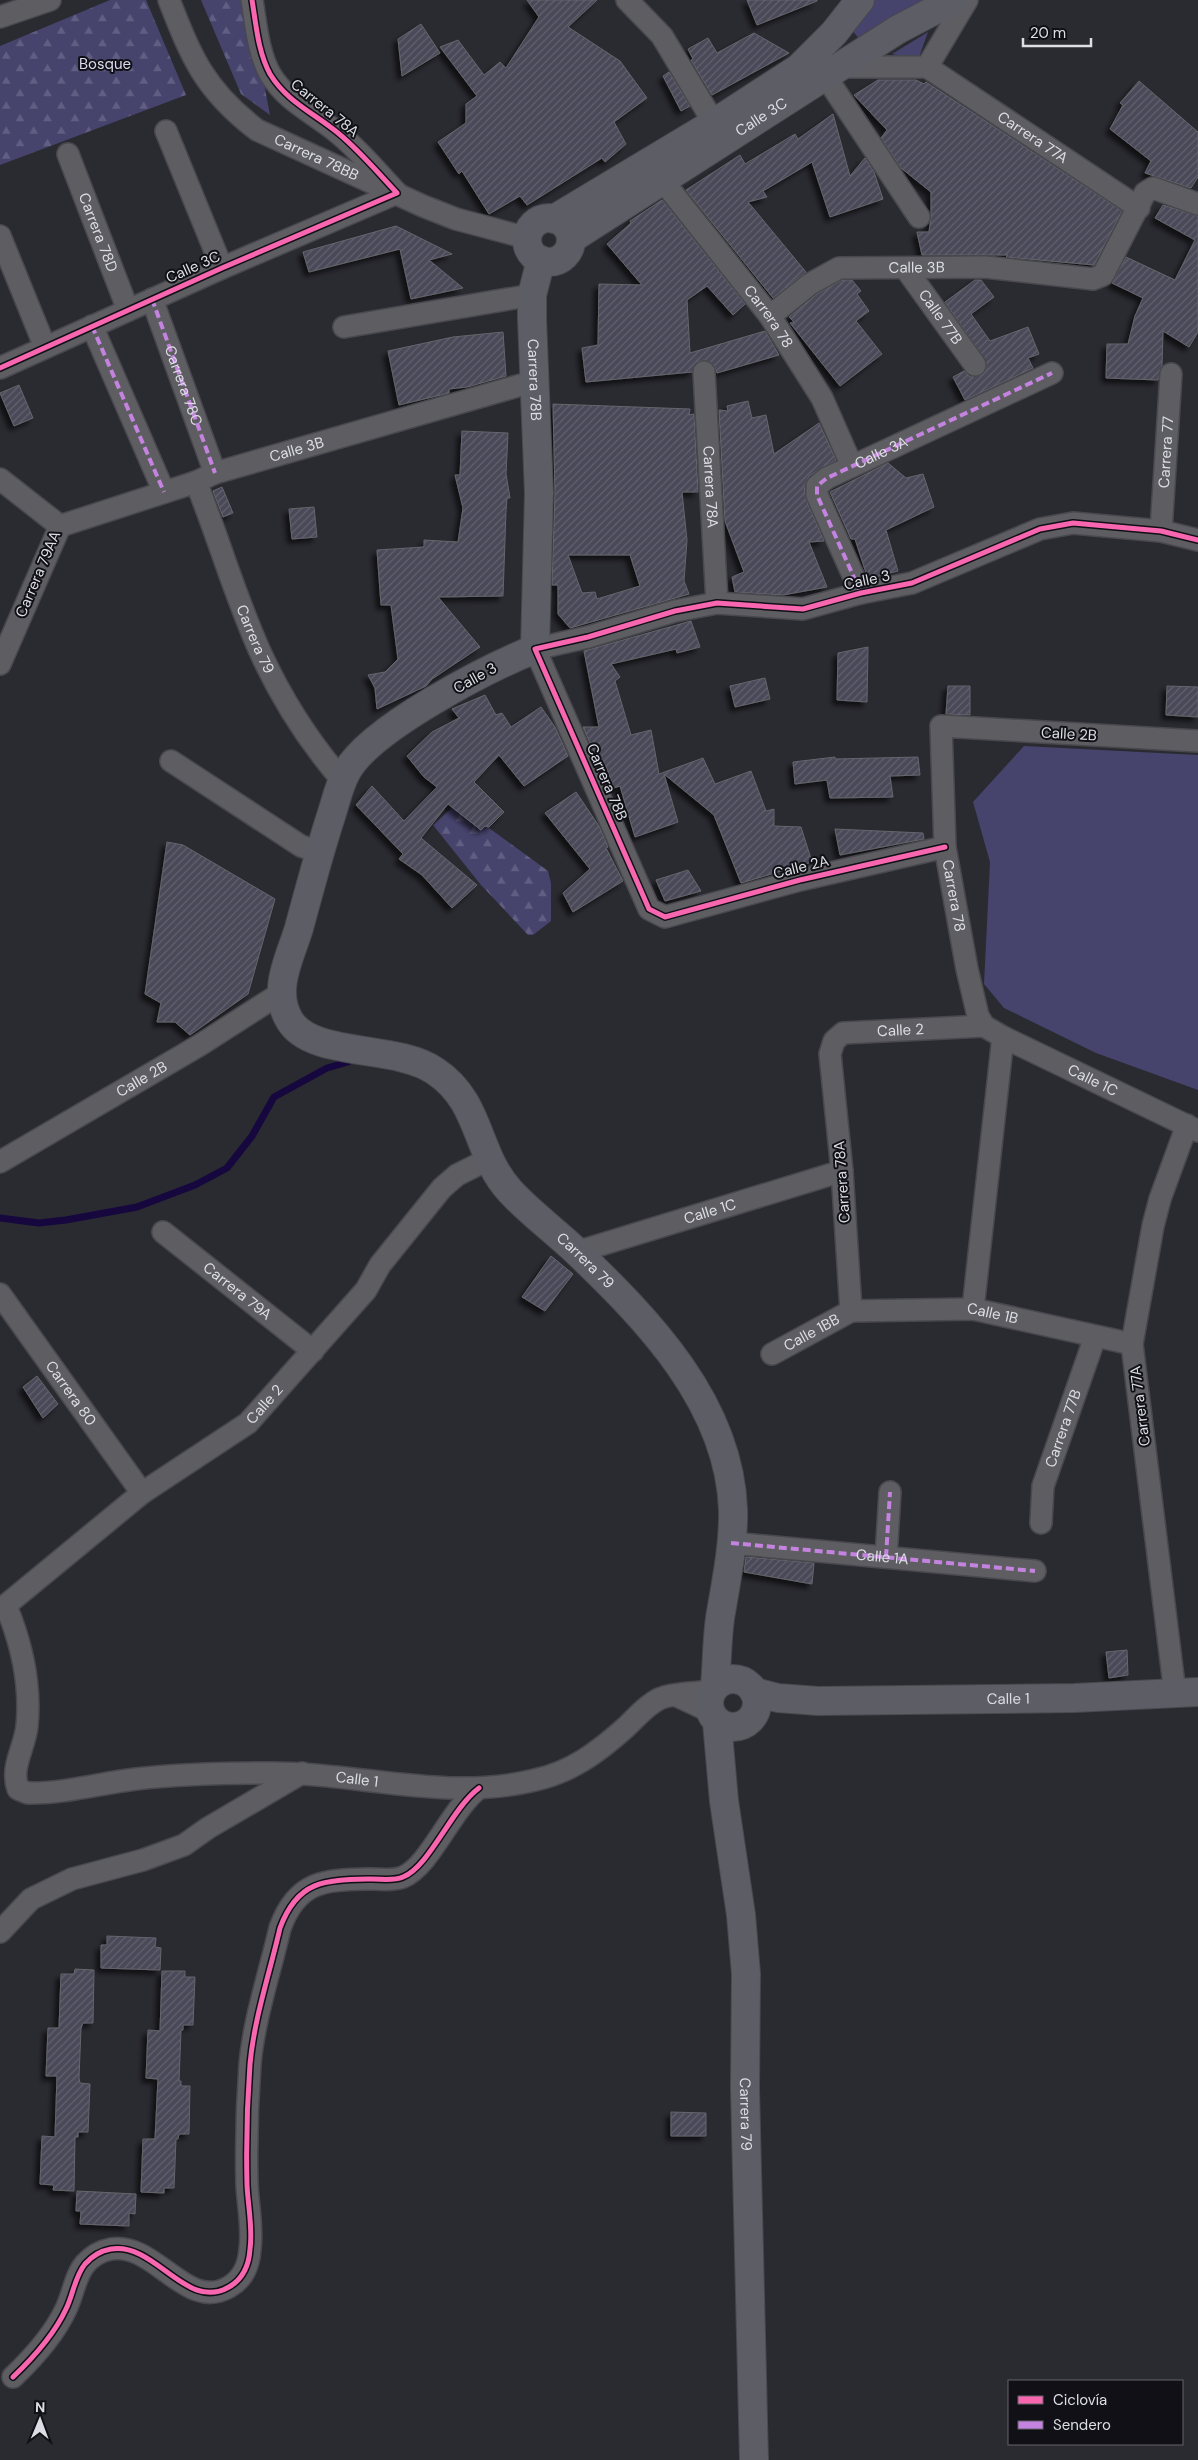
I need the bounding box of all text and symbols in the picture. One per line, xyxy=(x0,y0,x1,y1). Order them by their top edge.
scale bar xyxy=(1023,15,1090,47)
text: 20 m xyxy=(1030,23,1066,43)
park label: Bosque xyxy=(79,54,131,74)
street label: Carrera 78A xyxy=(287,74,363,142)
street label: Calle 3C xyxy=(732,93,791,141)
street label: Carrera 77A xyxy=(994,107,1072,168)
street label: Carrera 78BB xyxy=(271,129,362,185)
street label: Carrera 78D xyxy=(74,190,122,275)
street label: Calle 3C xyxy=(163,246,224,288)
street label: Calle 3B xyxy=(889,257,945,278)
street label: Carrera 78 xyxy=(739,281,798,352)
street label: Calle 77B xyxy=(914,285,967,348)
street label: Carrera 78B xyxy=(523,338,546,421)
street label: Carrera 78C xyxy=(160,343,207,428)
street label: Carrera 77 xyxy=(1154,416,1178,489)
street label: Calle 3B xyxy=(267,432,326,467)
street label: Calle 3A xyxy=(851,432,911,474)
street label: Carrera 78A xyxy=(698,445,723,529)
street label: Carrera 79AA xyxy=(11,528,65,620)
street label: Calle 3 xyxy=(842,565,892,595)
street label: Carrera 79 xyxy=(232,602,279,677)
street label: Calle 3 xyxy=(450,658,500,698)
street label: Calle 2B xyxy=(1041,723,1097,745)
street label: Carrera 78B xyxy=(582,740,632,824)
street label: Calle 2A xyxy=(771,850,831,884)
street label: Carrera 78 xyxy=(937,858,970,933)
street label: Calle 2 xyxy=(877,1019,924,1041)
street label: Calle 2B xyxy=(112,1056,171,1102)
street label: Calle 1C xyxy=(1064,1060,1121,1101)
street label: Carrera 78A xyxy=(829,1140,855,1224)
street label: Calle 1C xyxy=(681,1194,739,1229)
street label: Carrera 79 xyxy=(552,1228,619,1293)
street label: Carrera 79A xyxy=(199,1258,276,1324)
street label: Calle 1B xyxy=(967,1299,1020,1329)
street label: Calle 1BB xyxy=(780,1309,843,1356)
street label: Carrera 80 xyxy=(41,1357,101,1430)
street label: Carrera 77A xyxy=(1125,1365,1155,1447)
street label: Calle 2 xyxy=(242,1380,288,1428)
street label: Carrera 77B xyxy=(1040,1387,1086,1470)
street label: Calle 1A xyxy=(855,1545,910,1569)
street label: Calle 1 xyxy=(987,1689,1030,1709)
street label: Calle 1 xyxy=(335,1767,379,1792)
street label: Carrera 79 xyxy=(735,2078,757,2151)
legend xyxy=(1008,2380,1183,2445)
text: Ciclovía xyxy=(1053,2390,1107,2410)
north arrow xyxy=(15,2395,65,2445)
text: N xyxy=(35,2398,45,2416)
text: Sendero xyxy=(1053,2415,1111,2435)

